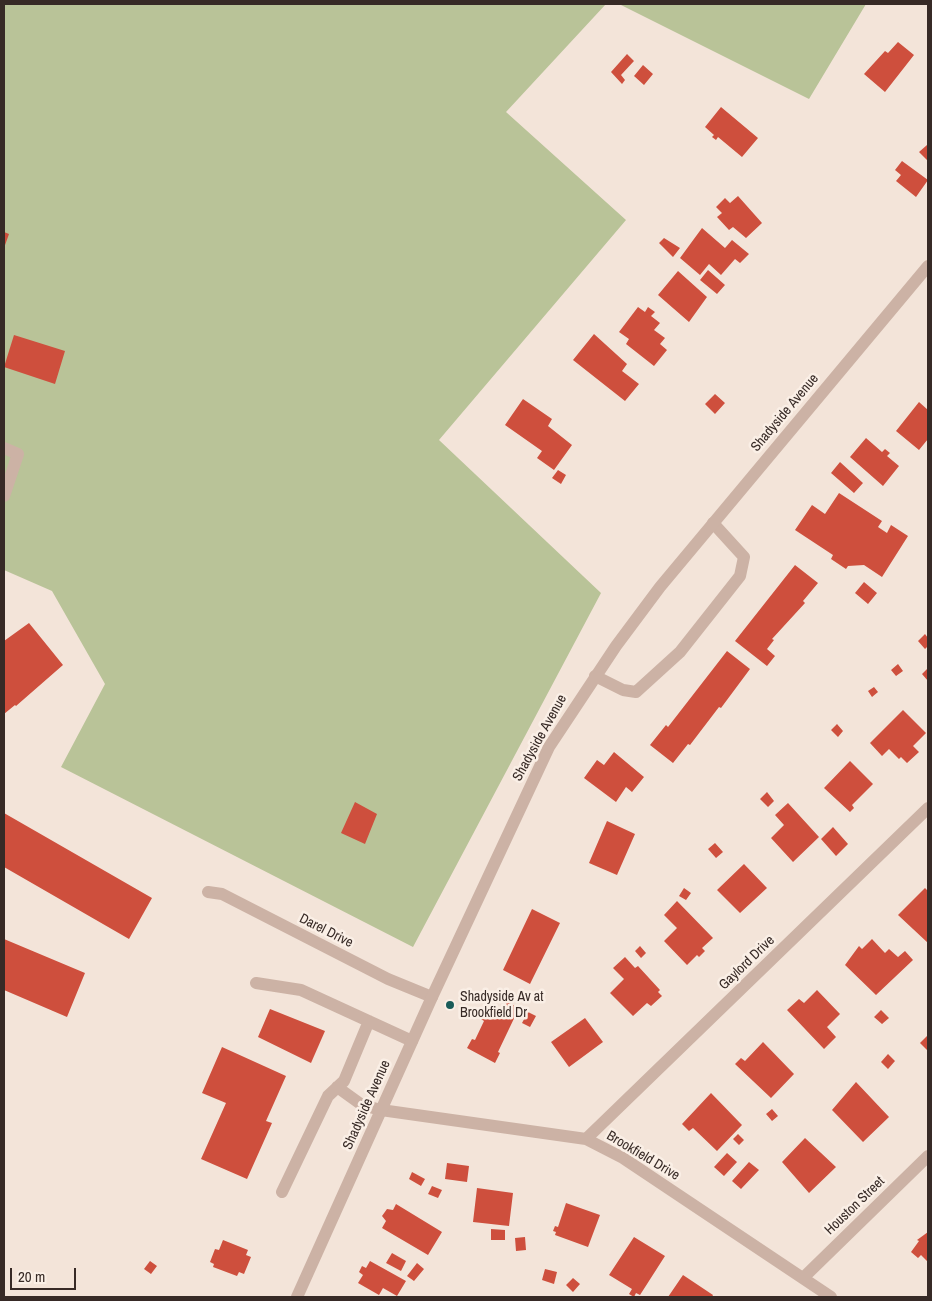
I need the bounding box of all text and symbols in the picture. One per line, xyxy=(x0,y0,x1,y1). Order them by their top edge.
street label: Shadyside Avenue xyxy=(748,371,822,455)
street label: Shadyside Avenue xyxy=(509,692,571,784)
street label: Darel Drive xyxy=(296,910,356,952)
street label: Gaylord Drive xyxy=(716,932,778,994)
place label: Shadyside Av at Brookfield Dr xyxy=(460,989,543,1022)
marker: Shadyside Av at Brookfield Dr xyxy=(444,999,456,1011)
street label: Shadyside Avenue xyxy=(340,1058,394,1152)
street label: Brookfield Drive xyxy=(603,1128,683,1184)
street label: Houston Street xyxy=(822,1173,888,1239)
scale bar xyxy=(12,1258,79,1290)
text: 20 m xyxy=(18,1266,45,1287)

